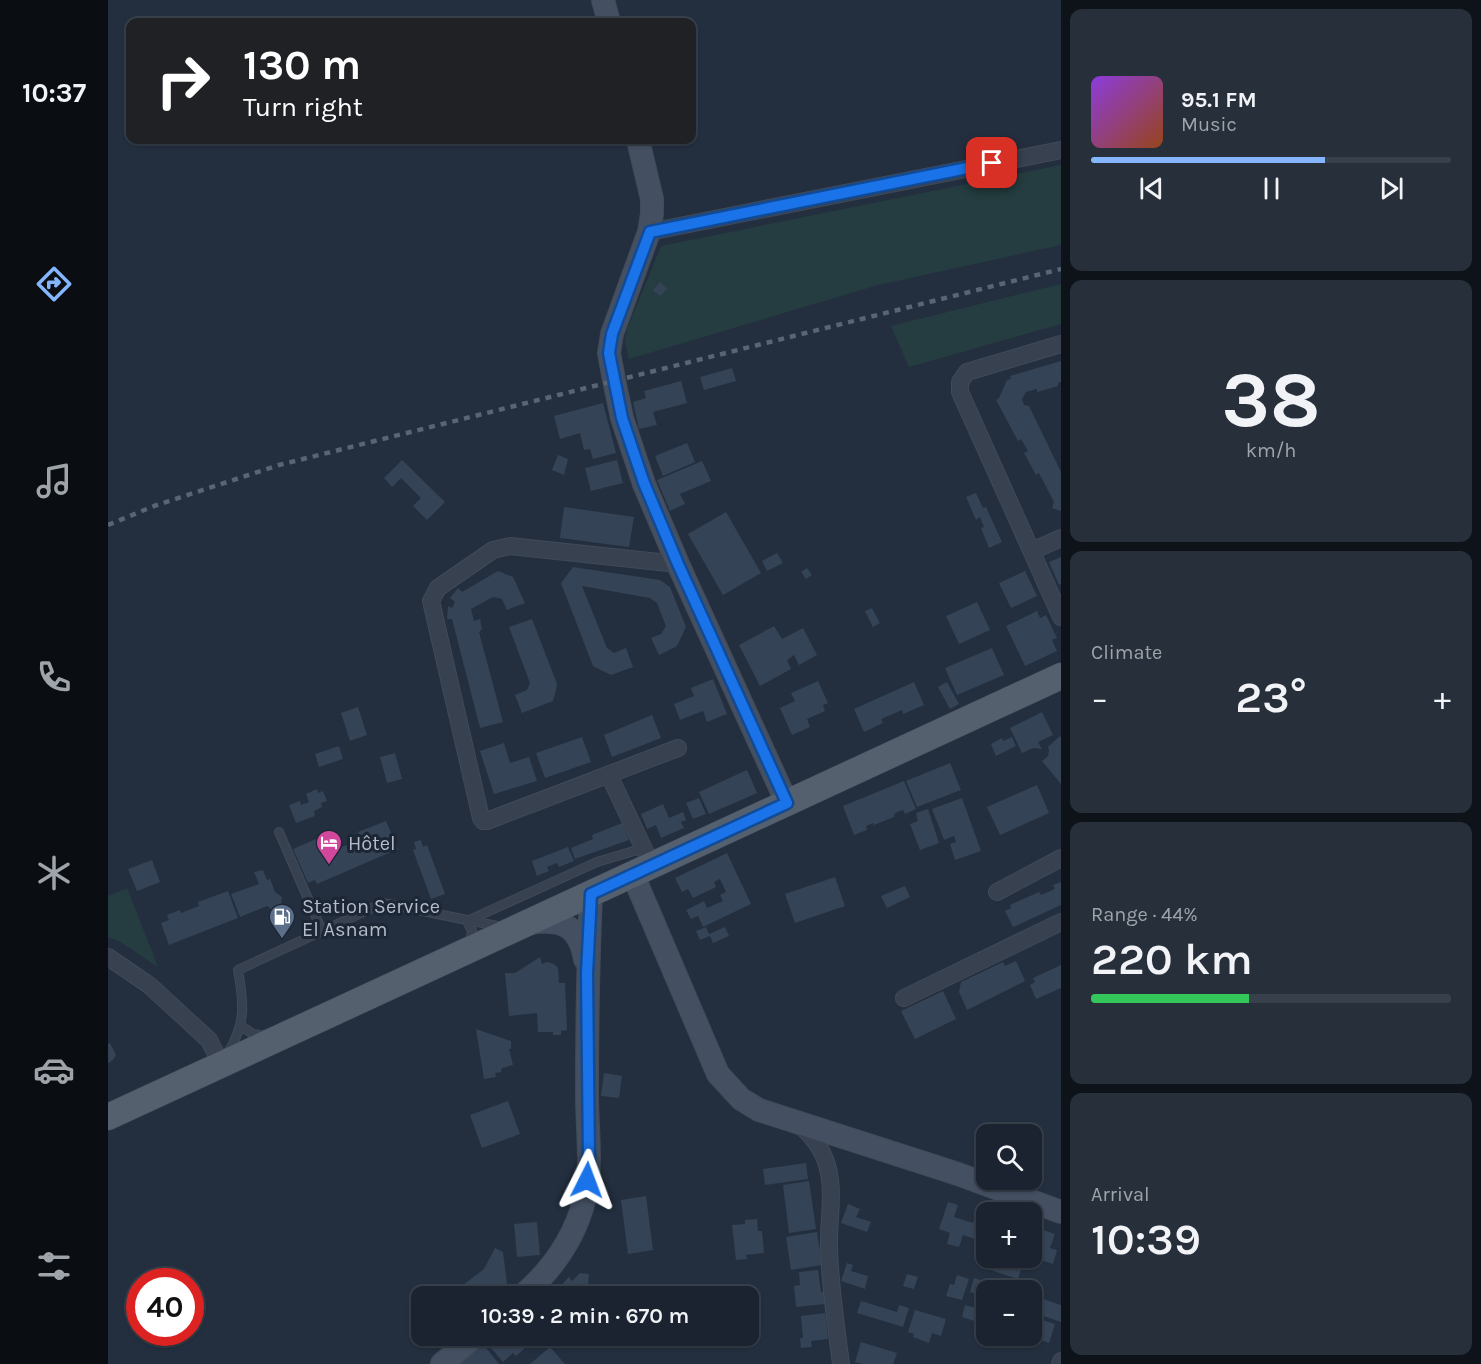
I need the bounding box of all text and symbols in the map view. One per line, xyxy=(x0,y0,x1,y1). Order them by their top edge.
text: 130 m xyxy=(243,40,361,90)
icon: right xyxy=(144,42,222,120)
text: 10:37 xyxy=(22,77,86,109)
text: 95.1 FM xyxy=(1181,87,1257,113)
text: Turn right xyxy=(243,91,363,123)
text: Music xyxy=(1181,113,1237,136)
pin xyxy=(966,137,1017,188)
icon: arrive xyxy=(975,146,1008,179)
icon: previous xyxy=(1135,172,1168,205)
icon: pause xyxy=(1255,172,1288,205)
icon: next xyxy=(1375,172,1408,205)
icon: directions xyxy=(33,263,75,305)
text: 38 xyxy=(1222,354,1320,446)
text: km/h xyxy=(1246,439,1296,462)
icon: music xyxy=(33,460,75,502)
text: Climate xyxy=(1091,641,1162,664)
icon: phone xyxy=(33,656,75,698)
text: 23° xyxy=(1235,671,1307,723)
text: − xyxy=(1091,679,1108,717)
text: + xyxy=(1434,679,1451,717)
hotel icon: Hôtel xyxy=(314,828,344,866)
place label: Hôtel xyxy=(348,832,396,855)
icon: climate xyxy=(33,852,75,894)
place label: Station Service El Asnam xyxy=(302,895,440,941)
fuel station icon: Station Service El Asnam xyxy=(267,902,297,940)
text: Range · 44% xyxy=(1091,903,1198,926)
text: 220 km xyxy=(1091,933,1253,985)
icon: car xyxy=(33,1049,75,1091)
map controls xyxy=(976,1124,1042,1346)
button: search xyxy=(976,1124,1042,1190)
position arrow xyxy=(555,1148,619,1212)
text: Arrival xyxy=(1091,1183,1150,1206)
button: + xyxy=(976,1202,1042,1268)
text: 10:39 xyxy=(1091,1213,1201,1265)
icon: filters xyxy=(33,1245,75,1287)
speed limit sign: 40 xyxy=(126,1268,204,1346)
button: − xyxy=(976,1280,1042,1346)
text: 10:39 · 2 min · 670 m xyxy=(481,1303,689,1329)

